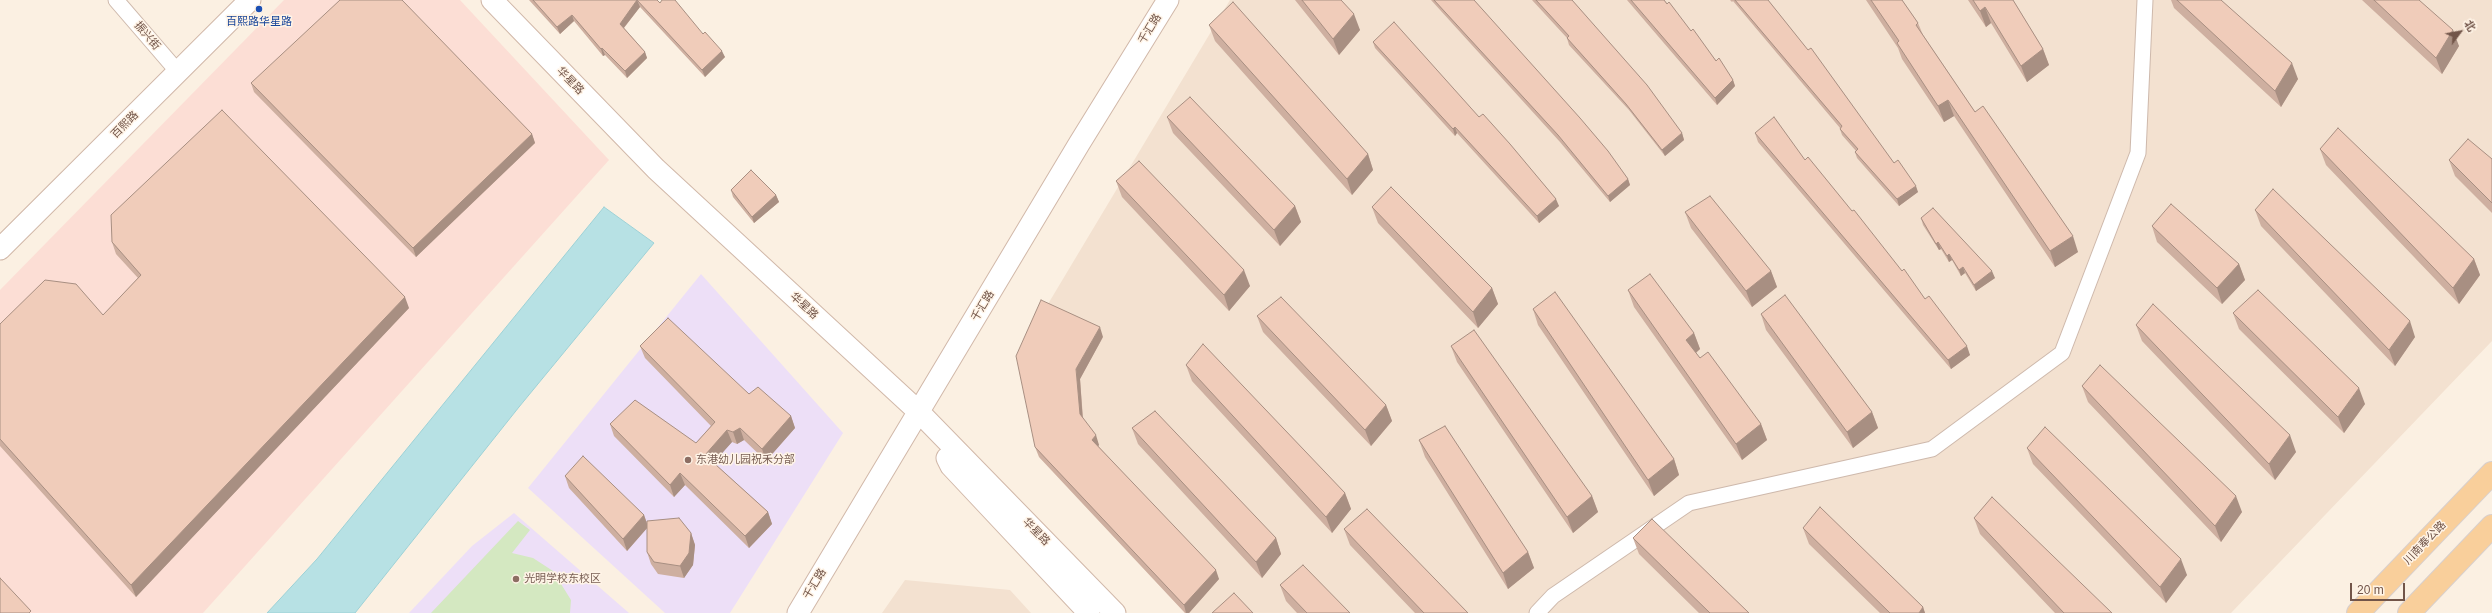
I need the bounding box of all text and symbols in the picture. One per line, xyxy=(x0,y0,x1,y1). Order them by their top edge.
marker: 百熙路华星路 xyxy=(254,4,264,14)
street label: 千汇路 xyxy=(1136,12,1164,46)
north arrow xyxy=(2440,12,2480,52)
place label: 百熙路华星路 xyxy=(226,15,292,29)
text: 北 xyxy=(2462,18,2478,33)
street label: 振兴街 xyxy=(131,19,163,53)
street label: 华星路 xyxy=(554,65,586,97)
street label: 百熙路 xyxy=(109,109,141,141)
street label: 千汇路 xyxy=(969,288,997,324)
street label: 华星路 xyxy=(787,290,821,322)
place label: 东港幼儿园祝禾分部 xyxy=(696,453,795,467)
marker: 东港幼儿园祝禾分部 xyxy=(683,455,693,465)
street label: 华星路 xyxy=(1020,516,1052,548)
street label: 川南奉公路 xyxy=(2401,519,2449,567)
street label: 千汇路 xyxy=(801,566,829,602)
place label: 光明学校东校区 xyxy=(524,572,601,586)
marker: 光明学校东校区 xyxy=(511,574,521,584)
scale bar xyxy=(2352,575,2407,601)
text: 20 m xyxy=(2357,583,2384,597)

